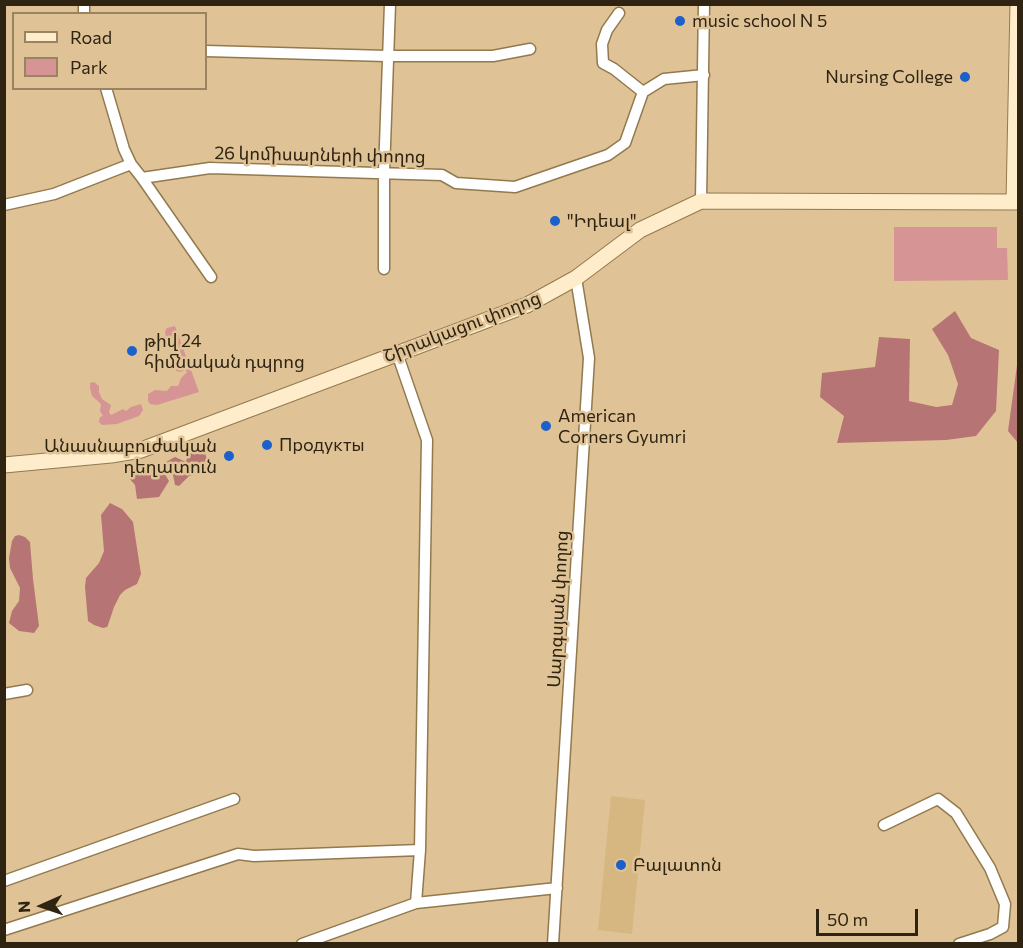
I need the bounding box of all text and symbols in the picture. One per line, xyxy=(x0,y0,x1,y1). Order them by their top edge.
place label: music school N 5 xyxy=(692,10,827,32)
legend xyxy=(12,12,207,90)
marker: music school N 5 xyxy=(673,14,687,28)
text: Road xyxy=(70,26,112,48)
text: Park xyxy=(70,56,108,78)
place label: Nursing College xyxy=(825,66,953,88)
marker: Nursing College xyxy=(958,70,972,84)
street label: 26 կոմիսարների փողոց xyxy=(214,142,426,168)
place label: "Իդեալ" xyxy=(567,210,637,232)
marker: "Իդեալ" xyxy=(548,214,562,228)
street label: Շիրակացու փողոց xyxy=(380,287,544,367)
place label: թիվ 24 հիմնական դպրոց xyxy=(144,330,305,372)
marker: թիվ 24 հիմնական դպրոց xyxy=(125,344,139,358)
place label: American Corners Gyumri xyxy=(558,405,686,448)
marker: American Corners Gyumri xyxy=(539,419,553,433)
place label: Продукты xyxy=(279,434,364,456)
place label: Անասնաբուժական դեղատուն xyxy=(44,435,217,478)
marker: Продукты xyxy=(260,438,274,452)
marker: Անասնաբուժական դեղատուն xyxy=(222,449,236,463)
street label: Սարգսյան փողոց xyxy=(543,530,573,688)
place label: Բալատոն xyxy=(633,854,722,876)
marker: Բալատոն xyxy=(614,858,628,872)
north arrow xyxy=(12,876,72,936)
scale bar xyxy=(819,897,921,935)
text: N xyxy=(14,900,33,913)
text: 50 m xyxy=(827,908,868,930)

